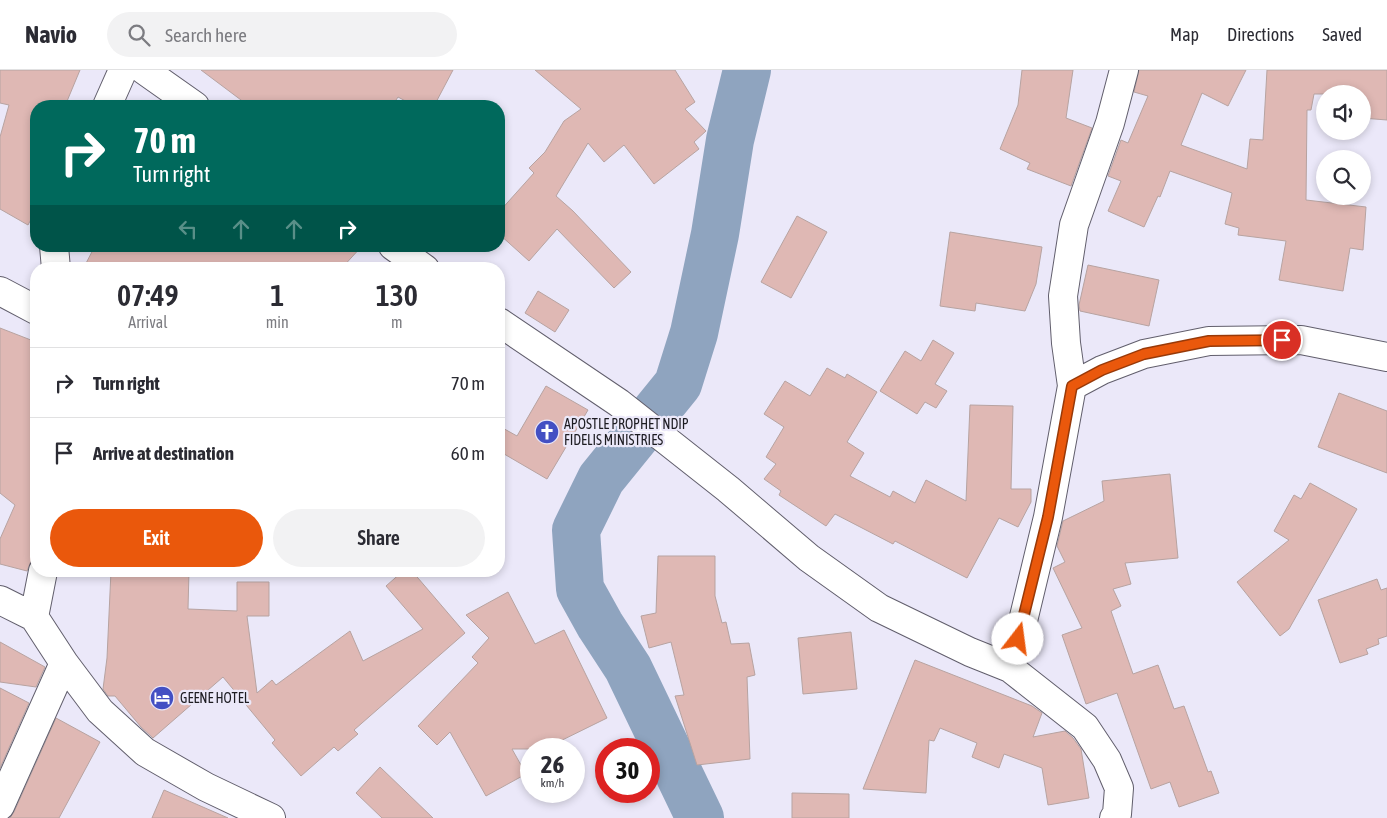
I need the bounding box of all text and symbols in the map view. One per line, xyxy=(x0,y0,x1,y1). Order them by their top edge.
search box xyxy=(107,12,457,57)
text: Navio xyxy=(25,21,77,48)
icon: search xyxy=(125,21,153,49)
text: Search here xyxy=(165,24,247,46)
text: Map xyxy=(1170,24,1199,45)
text: Directions xyxy=(1227,24,1294,45)
text: Saved xyxy=(1322,24,1362,45)
map controls xyxy=(1316,85,1371,205)
button: sound xyxy=(1316,85,1371,140)
icon: right xyxy=(50,120,115,185)
text: 70 m xyxy=(133,120,196,160)
button: search xyxy=(1316,150,1371,205)
text: Turn right xyxy=(133,161,210,187)
icon: left xyxy=(174,215,202,243)
icon: ahead xyxy=(227,215,255,243)
icon: ahead xyxy=(280,215,308,243)
icon: right xyxy=(333,215,361,243)
text: 07:49 xyxy=(117,278,179,312)
text: 1 xyxy=(270,278,284,312)
text: 130 xyxy=(376,278,418,312)
text: Arrival xyxy=(128,313,167,331)
text: min xyxy=(266,313,289,331)
text: m xyxy=(391,313,403,331)
pin xyxy=(1261,319,1303,361)
icon: arrive xyxy=(1268,326,1296,354)
icon: right xyxy=(50,369,78,397)
text: Turn right xyxy=(93,372,160,394)
text: 70 m xyxy=(451,372,485,394)
place label: APOSTLE PROPHET NDIP FIDELIS MINISTRIES xyxy=(564,416,689,448)
church icon: APOSTLE PROPHET NDIP FIDELIS MINISTRIES xyxy=(534,419,560,445)
icon: arrive xyxy=(50,439,78,467)
text: Arrive at destination xyxy=(93,442,234,464)
text: 60 m xyxy=(451,442,485,464)
button: Exit xyxy=(50,509,263,567)
button: Share xyxy=(273,509,485,567)
position arrow xyxy=(991,612,1043,664)
hotel icon: GEENE HOTEL xyxy=(149,685,175,711)
place label: GEENE HOTEL xyxy=(180,690,250,706)
speed limit sign: 30 xyxy=(595,738,660,803)
text: 26 xyxy=(541,750,564,778)
text: km/h xyxy=(541,776,564,790)

